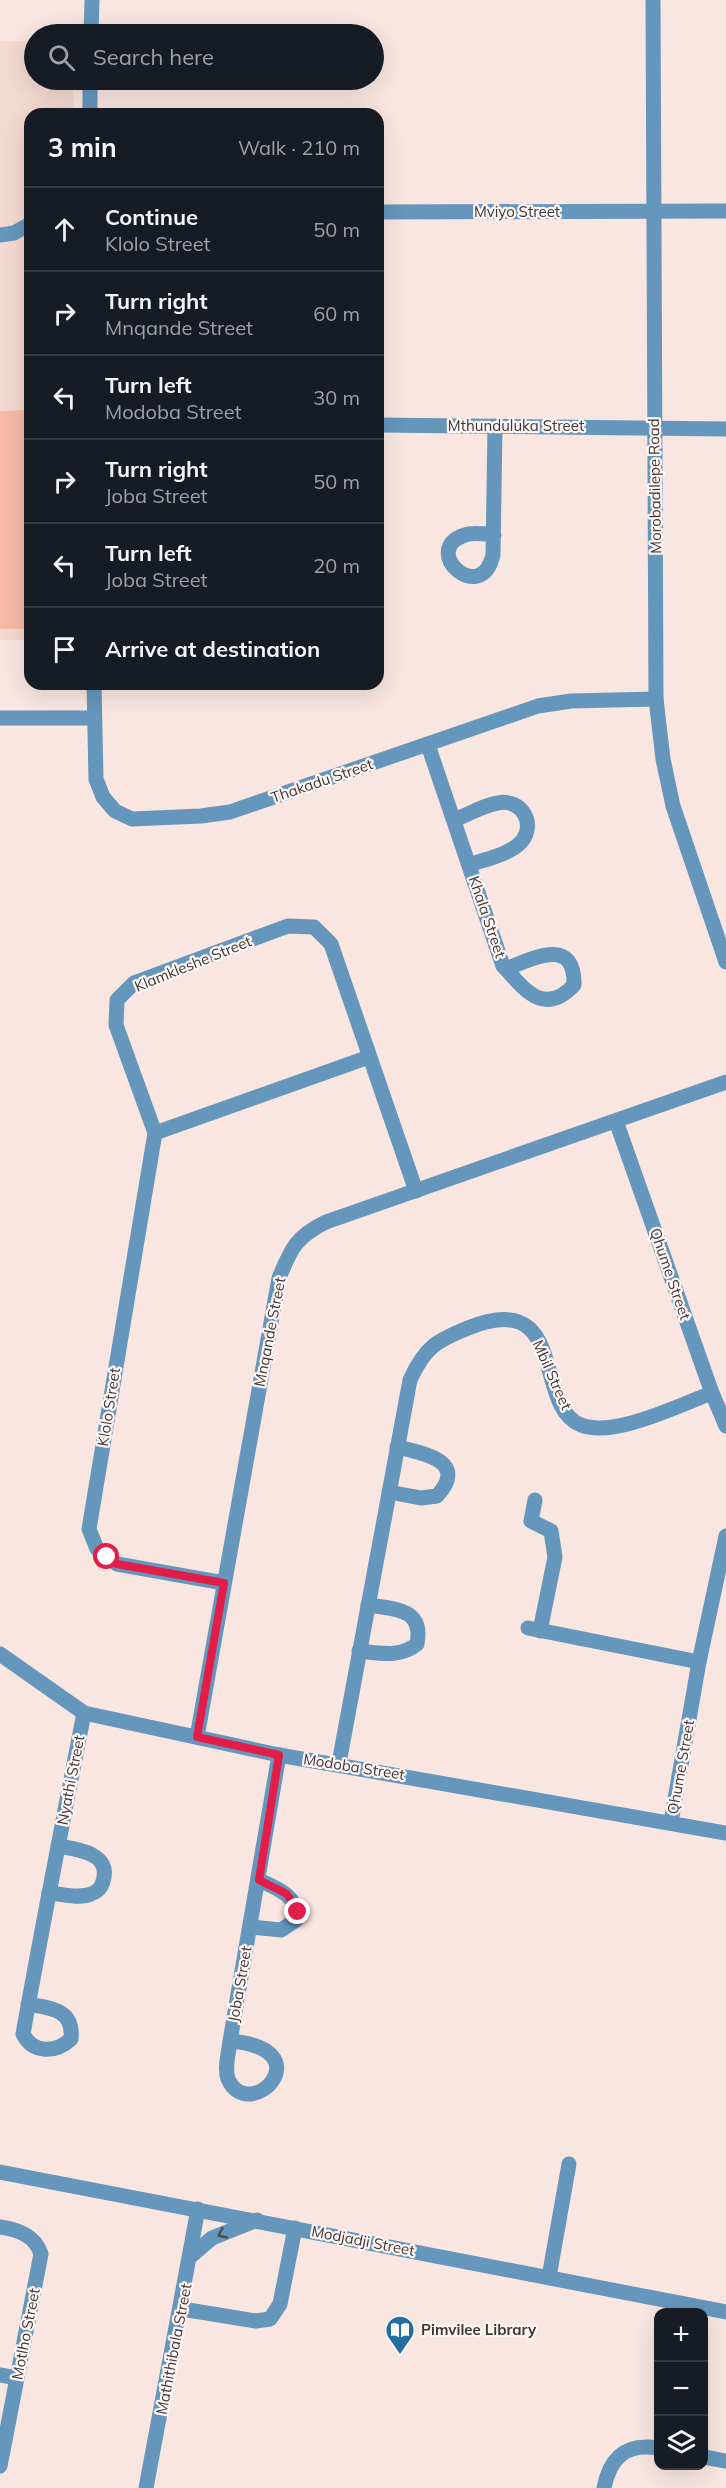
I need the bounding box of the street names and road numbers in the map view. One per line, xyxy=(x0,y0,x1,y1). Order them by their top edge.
street label: Mviyo Street xyxy=(474,202,560,221)
street label: Mthunduluka Street xyxy=(448,416,584,435)
street label: Morobadilepe Road xyxy=(644,418,665,554)
street label: Thakadu Street xyxy=(268,754,375,807)
street label: Khala Street xyxy=(465,873,510,960)
street label: Klamkleshe Street xyxy=(132,931,254,996)
street label: Qhume Street xyxy=(646,1225,695,1322)
street label: Mnqande Street xyxy=(250,1276,289,1388)
street label: Mbil Street xyxy=(529,1337,576,1413)
street label: Klolo Street xyxy=(93,1366,124,1448)
street label: Qhume Street xyxy=(663,1718,698,1816)
street label: Nyathi Street xyxy=(52,1733,89,1826)
street label: Modoba Street xyxy=(302,1749,406,1784)
street label: Joba Street xyxy=(223,1944,256,2023)
street label: Modjadji Street xyxy=(310,2221,416,2260)
street label: Mathithibala Street xyxy=(151,2282,196,2416)
street label: Motlho Street xyxy=(7,2286,44,2381)

